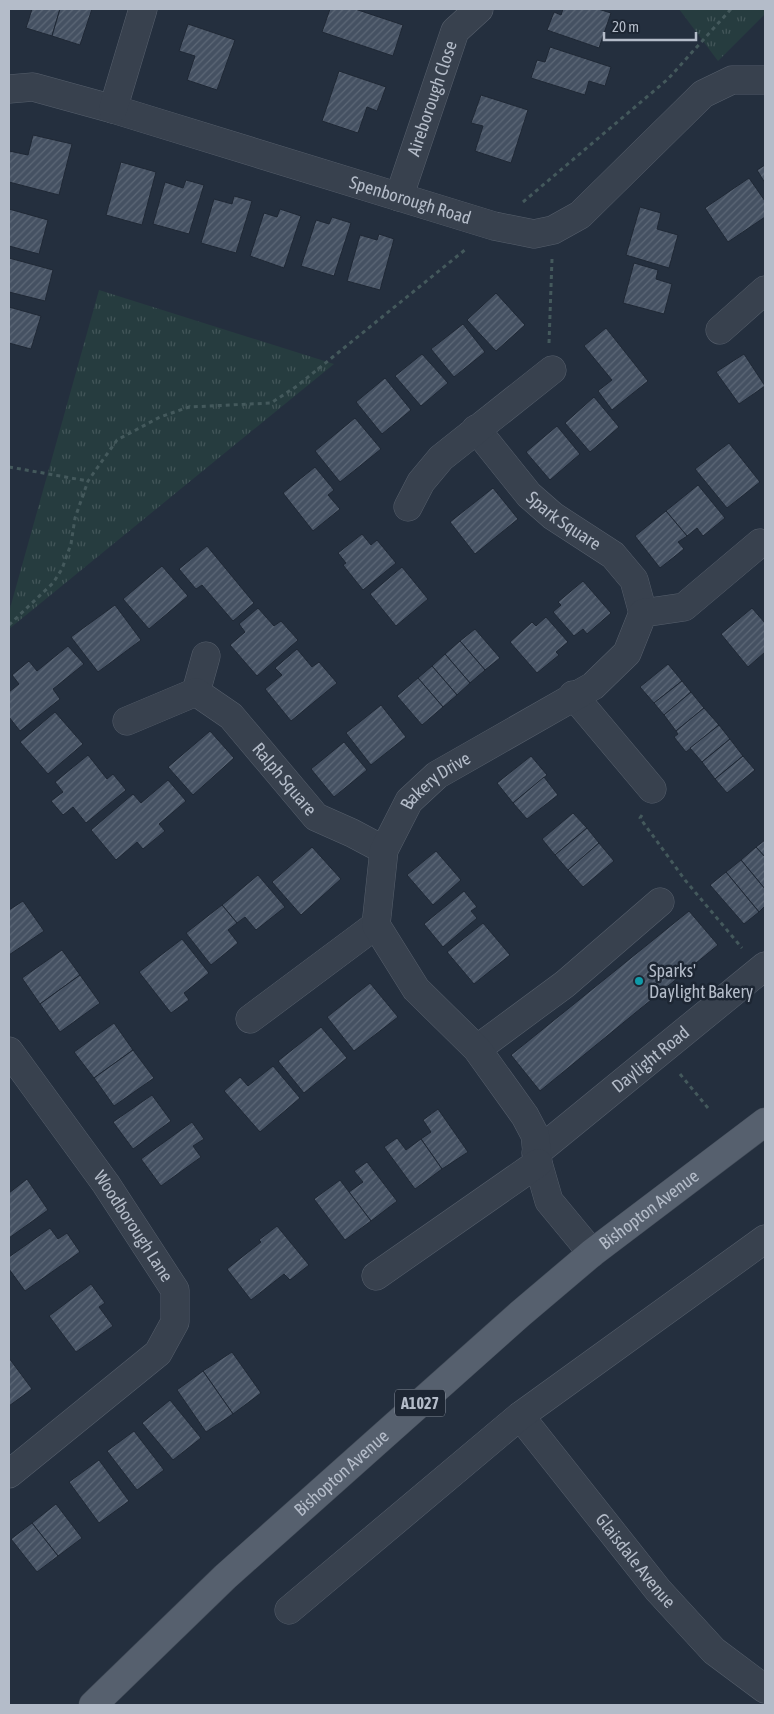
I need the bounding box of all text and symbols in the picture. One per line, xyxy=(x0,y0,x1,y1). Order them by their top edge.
scale bar xyxy=(604,10,696,42)
text: 20 m xyxy=(612,18,639,35)
street label: Aireborough Close xyxy=(403,38,461,159)
street label: Spenborough Road xyxy=(347,171,474,228)
street label: Spark Square xyxy=(522,487,605,554)
street label: Ralph Square xyxy=(248,738,321,820)
street label: Bakery Drive xyxy=(396,747,474,813)
place label: Sparks' Daylight Bakery xyxy=(649,960,753,1002)
marker: Sparks' Daylight Bakery xyxy=(633,975,645,987)
street label: Daylight Road xyxy=(608,1021,693,1097)
street label: Bishopton Avenue xyxy=(595,1165,703,1254)
street label: Woodborough Lane xyxy=(90,1166,178,1286)
road number: A1027 xyxy=(395,1390,445,1416)
street label: Bishopton Avenue xyxy=(290,1425,393,1520)
street label: Glaisdale Avenue xyxy=(591,1509,680,1612)

